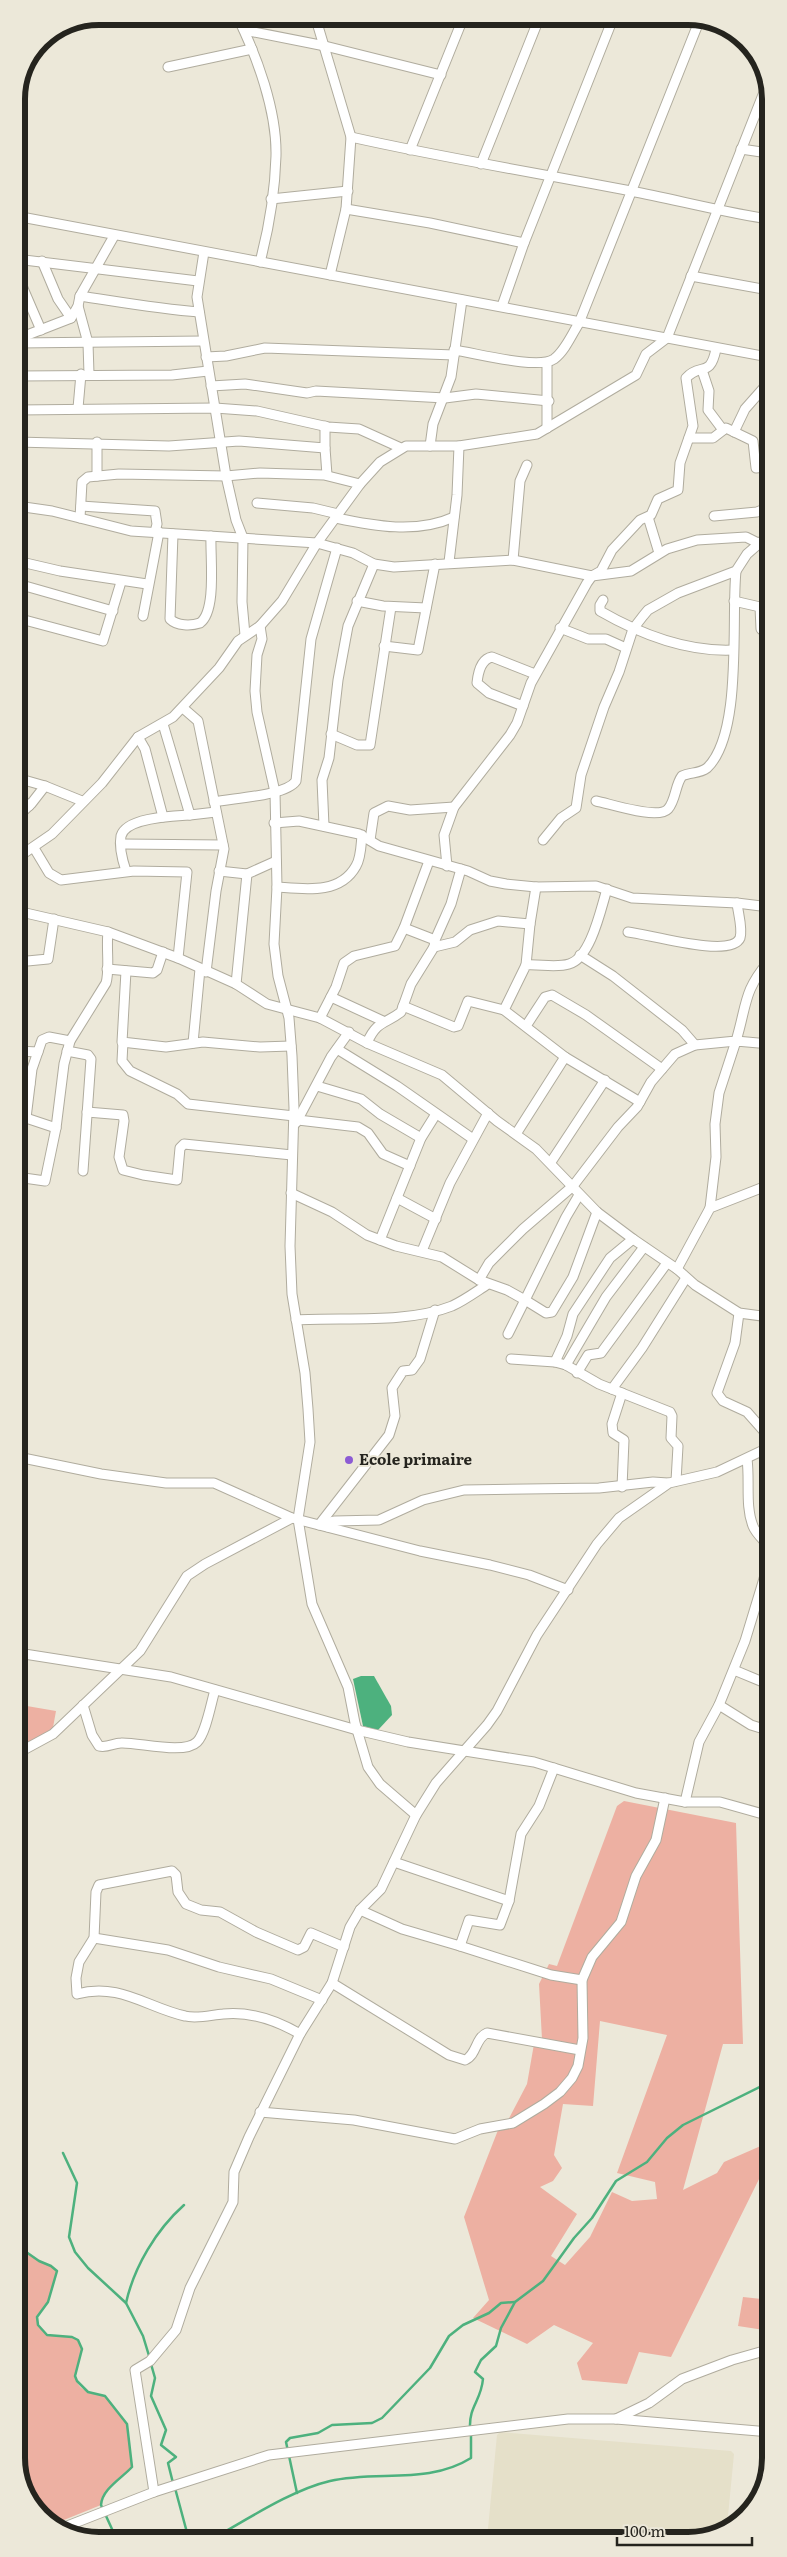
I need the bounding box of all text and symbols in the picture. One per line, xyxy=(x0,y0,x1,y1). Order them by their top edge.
place label: Ecole primaire xyxy=(359,1447,473,1470)
marker: Ecole primaire xyxy=(343,1454,355,1466)
scale bar xyxy=(617,2514,752,2546)
text: 100 m xyxy=(624,2519,665,2542)

